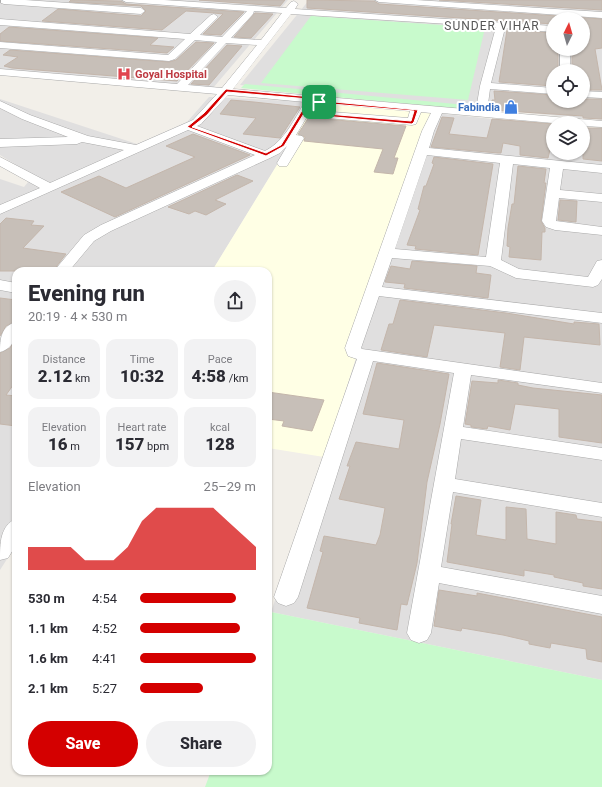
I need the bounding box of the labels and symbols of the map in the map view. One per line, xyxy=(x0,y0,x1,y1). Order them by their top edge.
north arrow xyxy=(546,12,590,56)
district label: SUNDER VIHAR xyxy=(444,19,540,33)
hospital icon: Goyal Hospital xyxy=(116,66,132,82)
place label: Goyal Hospital xyxy=(135,68,207,81)
pin xyxy=(302,85,336,119)
shop icon: Fabindia xyxy=(503,99,519,115)
place label: Fabindia xyxy=(458,101,500,114)

